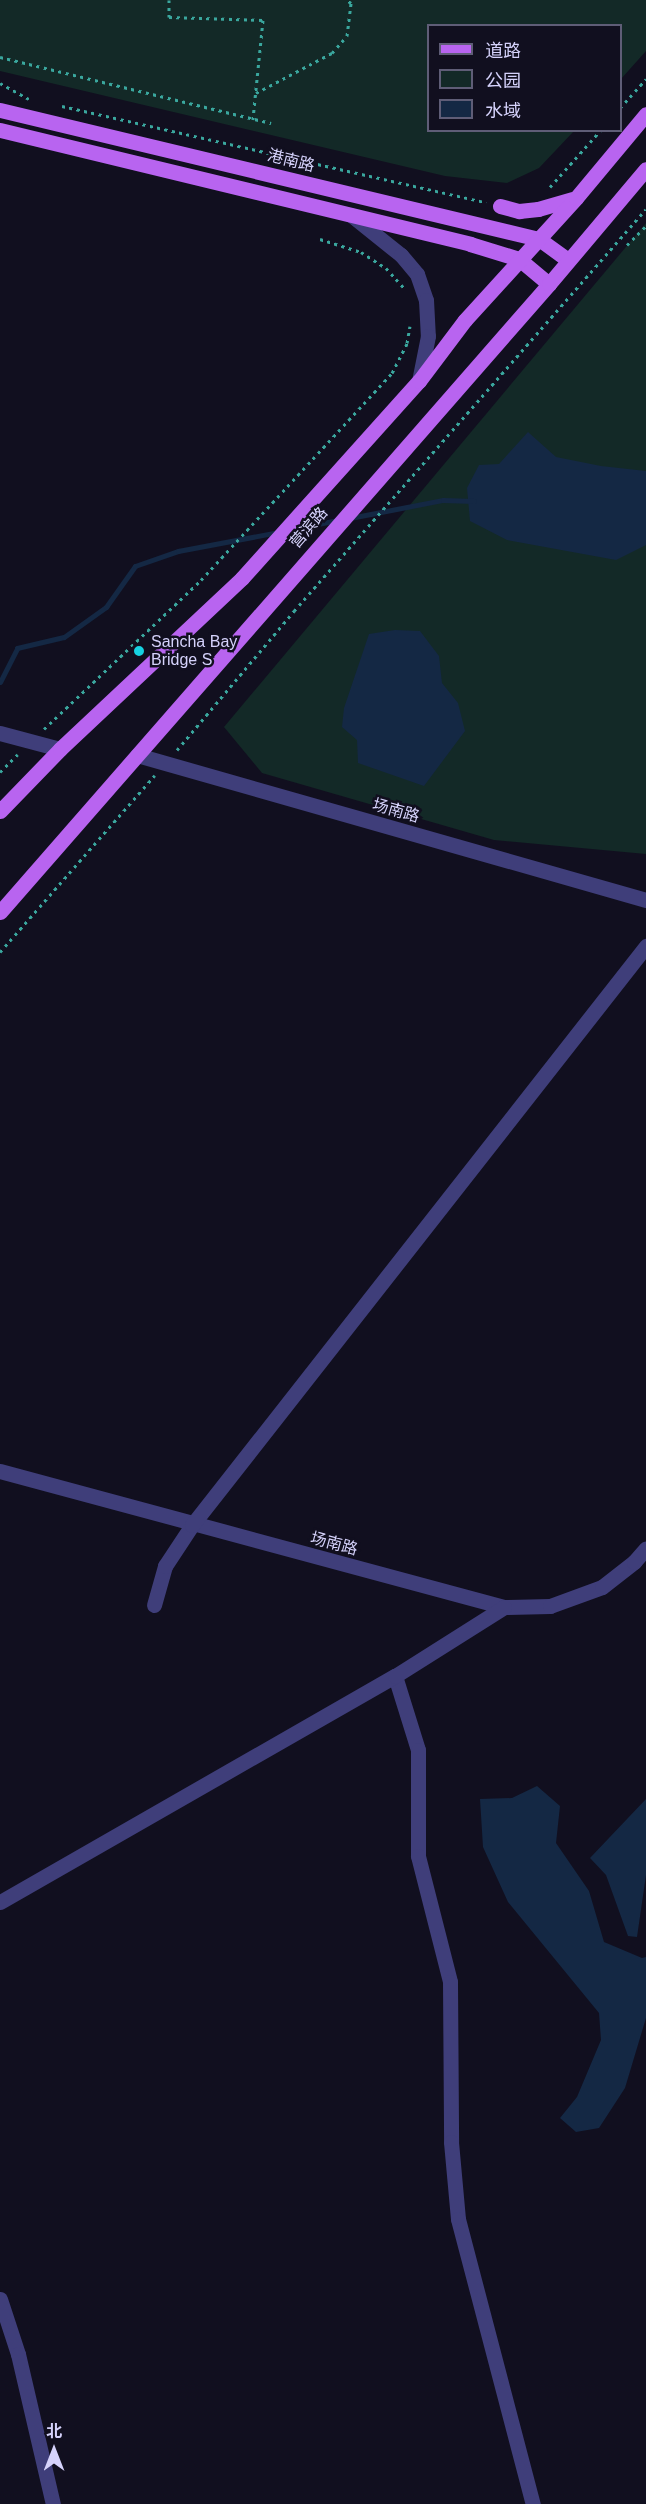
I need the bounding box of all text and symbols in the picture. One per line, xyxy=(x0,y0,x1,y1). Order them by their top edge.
legend xyxy=(427,24,622,132)
text: 道路 xyxy=(485,41,521,61)
text: 公园 xyxy=(485,71,521,91)
text: 水域 xyxy=(485,101,521,121)
street label: 港南路 xyxy=(265,146,317,176)
street label: 营滨路 xyxy=(286,504,332,552)
place label: Sancha Bay Bridge S xyxy=(151,632,237,670)
marker: Sancha Bay Bridge S xyxy=(132,644,146,658)
street label: 场南路 xyxy=(370,795,422,827)
street label: 场南路 xyxy=(308,1529,360,1559)
north arrow xyxy=(24,2420,84,2480)
text: 北 xyxy=(46,2423,62,2440)

